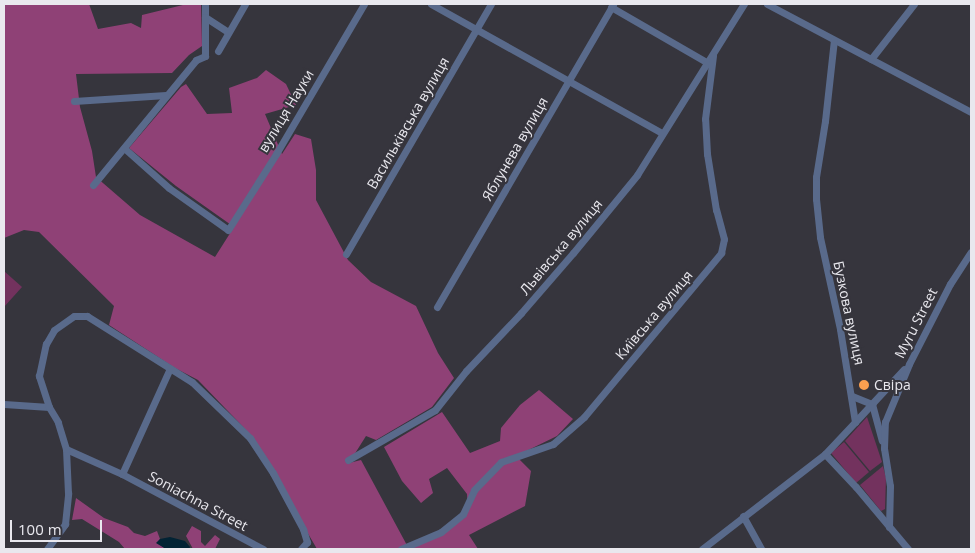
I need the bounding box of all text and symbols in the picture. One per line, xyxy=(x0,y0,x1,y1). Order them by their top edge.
street label: Васильківська вулиця xyxy=(363,54,453,192)
street label: вулиця Науки xyxy=(255,67,317,155)
street label: Яблунева вулиця xyxy=(479,94,551,204)
street label: Львівська вулиця xyxy=(516,196,606,298)
street label: Бузкова вулиця xyxy=(830,259,868,367)
street label: Київська вулиця xyxy=(612,267,696,363)
street label: Myru Street xyxy=(891,285,941,361)
place label: Свіра xyxy=(874,377,911,393)
marker: Свіра xyxy=(858,379,870,391)
street label: Soniachna Street xyxy=(145,468,251,534)
scale bar xyxy=(12,510,105,542)
text: 100 m xyxy=(18,519,62,539)

